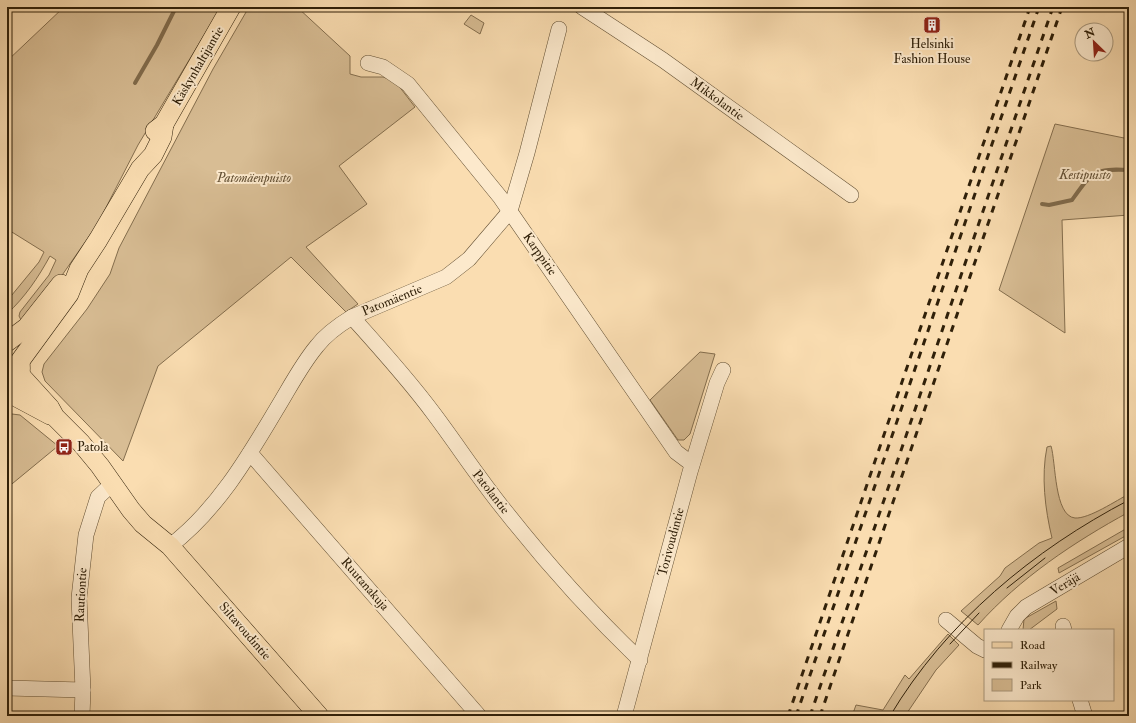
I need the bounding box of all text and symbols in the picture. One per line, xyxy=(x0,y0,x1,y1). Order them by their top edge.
building icon: Helsinki Fashion House xyxy=(922,15,942,35)
north arrow xyxy=(1074,22,1114,62)
street label: Käskynhaltijantie xyxy=(169,23,228,109)
text: N xyxy=(1082,25,1098,42)
place label: Helsinki Fashion House xyxy=(894,36,971,67)
street label: Mikkolantie xyxy=(687,74,748,124)
park label: Kestipuisto xyxy=(1058,167,1111,183)
park label: Patomäenpuisto xyxy=(216,170,292,186)
street label: Karppitie xyxy=(519,229,561,280)
street label: Patomäentie xyxy=(360,280,425,319)
bus stop icon: Patola xyxy=(54,437,74,457)
place label: Patola xyxy=(77,439,109,455)
street label: Patolantie xyxy=(469,467,513,518)
street label: Torivoudintie xyxy=(654,505,688,578)
street label: Ruutanakuja xyxy=(338,554,393,614)
street label: Rautiontie xyxy=(72,567,90,623)
street label: Veräjä xyxy=(1047,569,1083,599)
street label: Siltavoudintie xyxy=(216,599,275,664)
legend xyxy=(984,629,1114,701)
text: Road xyxy=(1020,638,1045,653)
text: Railway xyxy=(1020,658,1058,673)
text: Park xyxy=(1020,678,1042,693)

